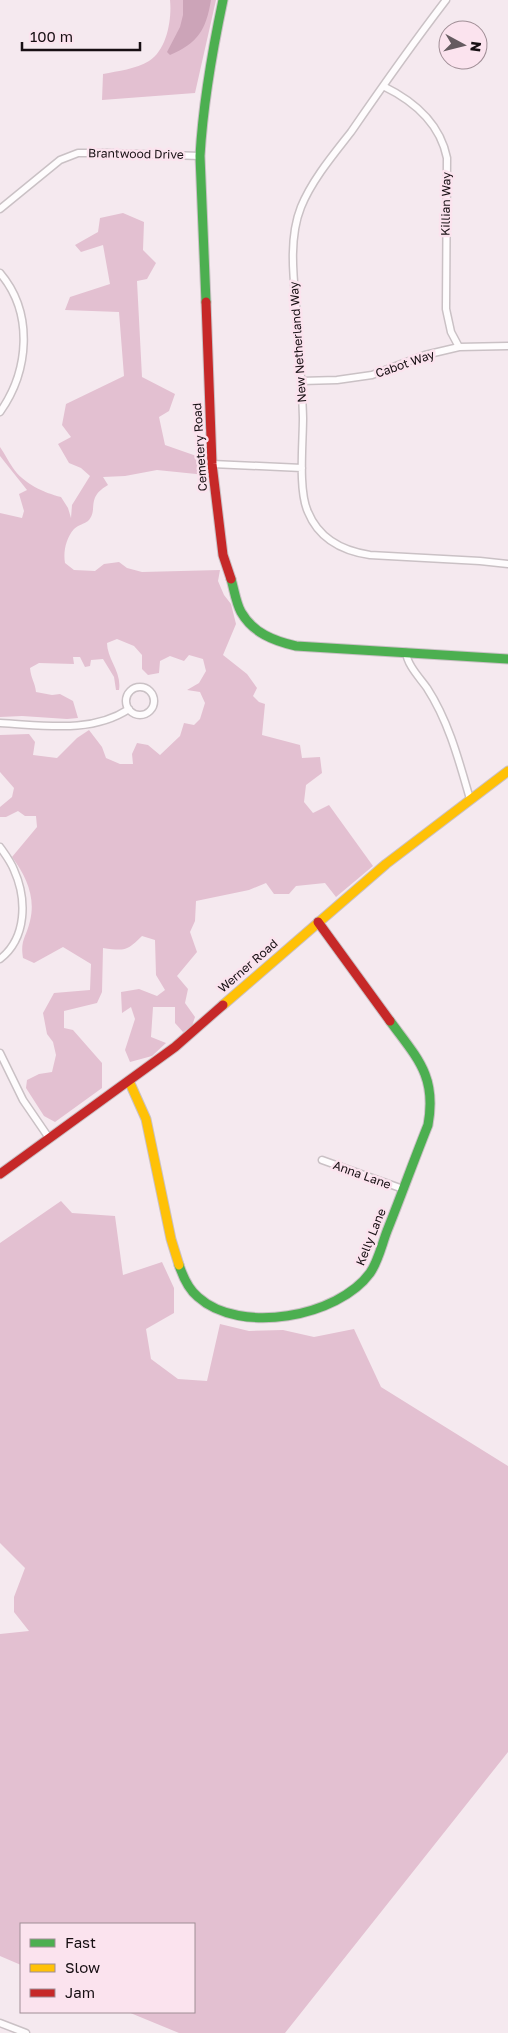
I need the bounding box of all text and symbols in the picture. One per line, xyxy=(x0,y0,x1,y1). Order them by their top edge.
scale bar xyxy=(22,20,140,52)
north arrow xyxy=(438,20,488,70)
text: 100 m xyxy=(30,27,73,45)
text: N xyxy=(467,40,485,53)
street label: Brantwood Drive xyxy=(88,145,184,162)
street label: Killian Way xyxy=(437,172,454,236)
street label: New Netherland Way xyxy=(286,281,309,403)
street label: Cabot Way xyxy=(373,346,437,381)
street label: Cemetery Road xyxy=(189,402,210,492)
street label: Werner Road xyxy=(215,936,281,996)
street label: Anna Lane xyxy=(331,1157,393,1192)
street label: Kelly Lane xyxy=(352,1206,389,1268)
legend xyxy=(20,1923,195,2013)
text: Fast xyxy=(65,1933,96,1951)
text: Slow xyxy=(65,1958,100,1976)
text: Jam xyxy=(65,1983,95,2001)

